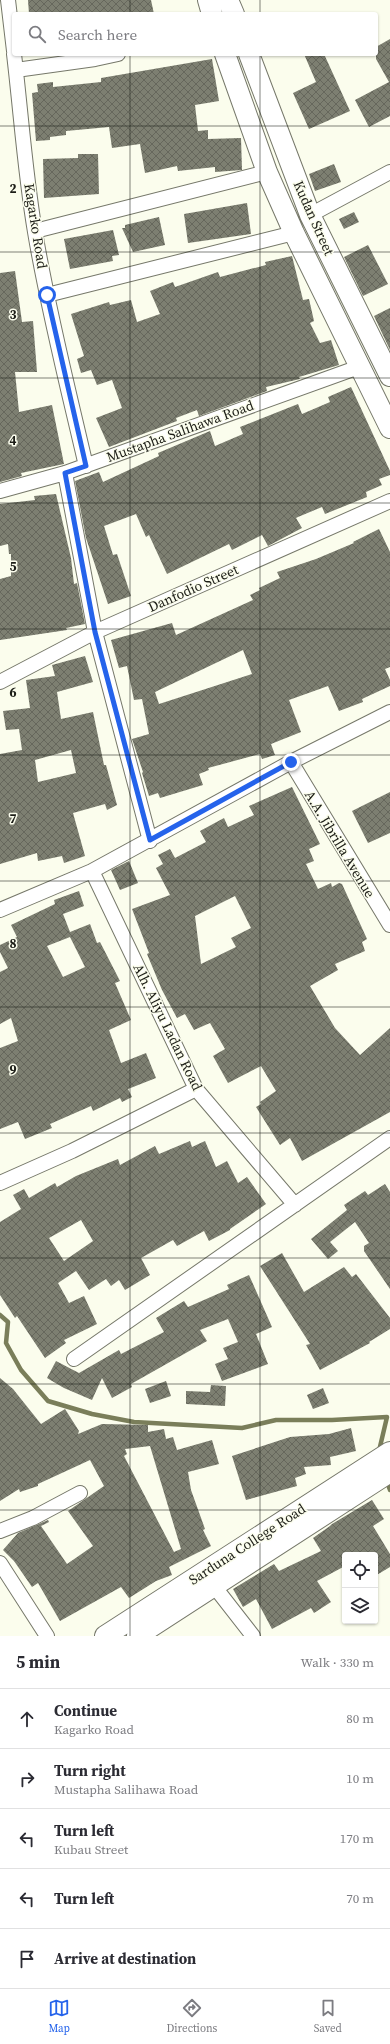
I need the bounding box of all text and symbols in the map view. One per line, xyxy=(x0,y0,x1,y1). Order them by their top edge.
search box xyxy=(12,12,378,56)
icon: search xyxy=(26,23,48,45)
text: Search here xyxy=(58,24,137,45)
street label: Kudan Street xyxy=(289,177,340,259)
text: 2 xyxy=(9,180,17,197)
street label: Kagarko Road xyxy=(19,182,53,270)
route start xyxy=(38,286,56,304)
text: 3 xyxy=(9,306,17,323)
street label: Mustapha Salihawa Road xyxy=(104,395,256,467)
text: 4 xyxy=(9,432,17,449)
text: 5 xyxy=(9,558,17,575)
street label: Danfodio Street xyxy=(145,559,242,617)
text: 6 xyxy=(9,684,17,701)
route end xyxy=(282,753,300,771)
street label: A.A. Jibrilla Avenue xyxy=(300,786,380,902)
text: 7 xyxy=(9,810,17,827)
text: 8 xyxy=(9,935,17,952)
street label: Alh. Aliyu Ladan Road xyxy=(129,960,208,1094)
text: 9 xyxy=(9,1061,17,1078)
street label: Sarduna College Road xyxy=(185,1499,309,1589)
map controls xyxy=(342,1552,378,1624)
button: locate xyxy=(342,1552,378,1588)
button: layers xyxy=(342,1588,378,1624)
text: 5 min xyxy=(16,1650,60,1674)
text: Walk · 330 m xyxy=(301,1654,374,1671)
text: Continue xyxy=(54,1700,117,1721)
icon: ahead xyxy=(16,1708,38,1730)
text: 80 m xyxy=(346,1710,374,1727)
text: Kagarko Road xyxy=(54,1721,134,1738)
text: Turn right xyxy=(54,1760,126,1781)
icon: right xyxy=(16,1768,38,1790)
text: 10 m xyxy=(346,1770,374,1787)
text: Mustapha Salihawa Road xyxy=(54,1781,198,1798)
text: Turn left xyxy=(54,1820,114,1841)
icon: left xyxy=(16,1828,38,1850)
text: 170 m xyxy=(340,1830,374,1847)
text: Kubau Street xyxy=(54,1841,128,1858)
icon: left xyxy=(16,1888,38,1910)
text: Turn left xyxy=(54,1888,114,1909)
text: 70 m xyxy=(346,1890,374,1907)
icon: arrive xyxy=(16,1948,38,1970)
text: Arrive at destination xyxy=(54,1948,196,1969)
tab: Map xyxy=(48,1997,70,2036)
tab: Directions xyxy=(166,1997,217,2036)
tab: Saved xyxy=(314,1997,342,2036)

